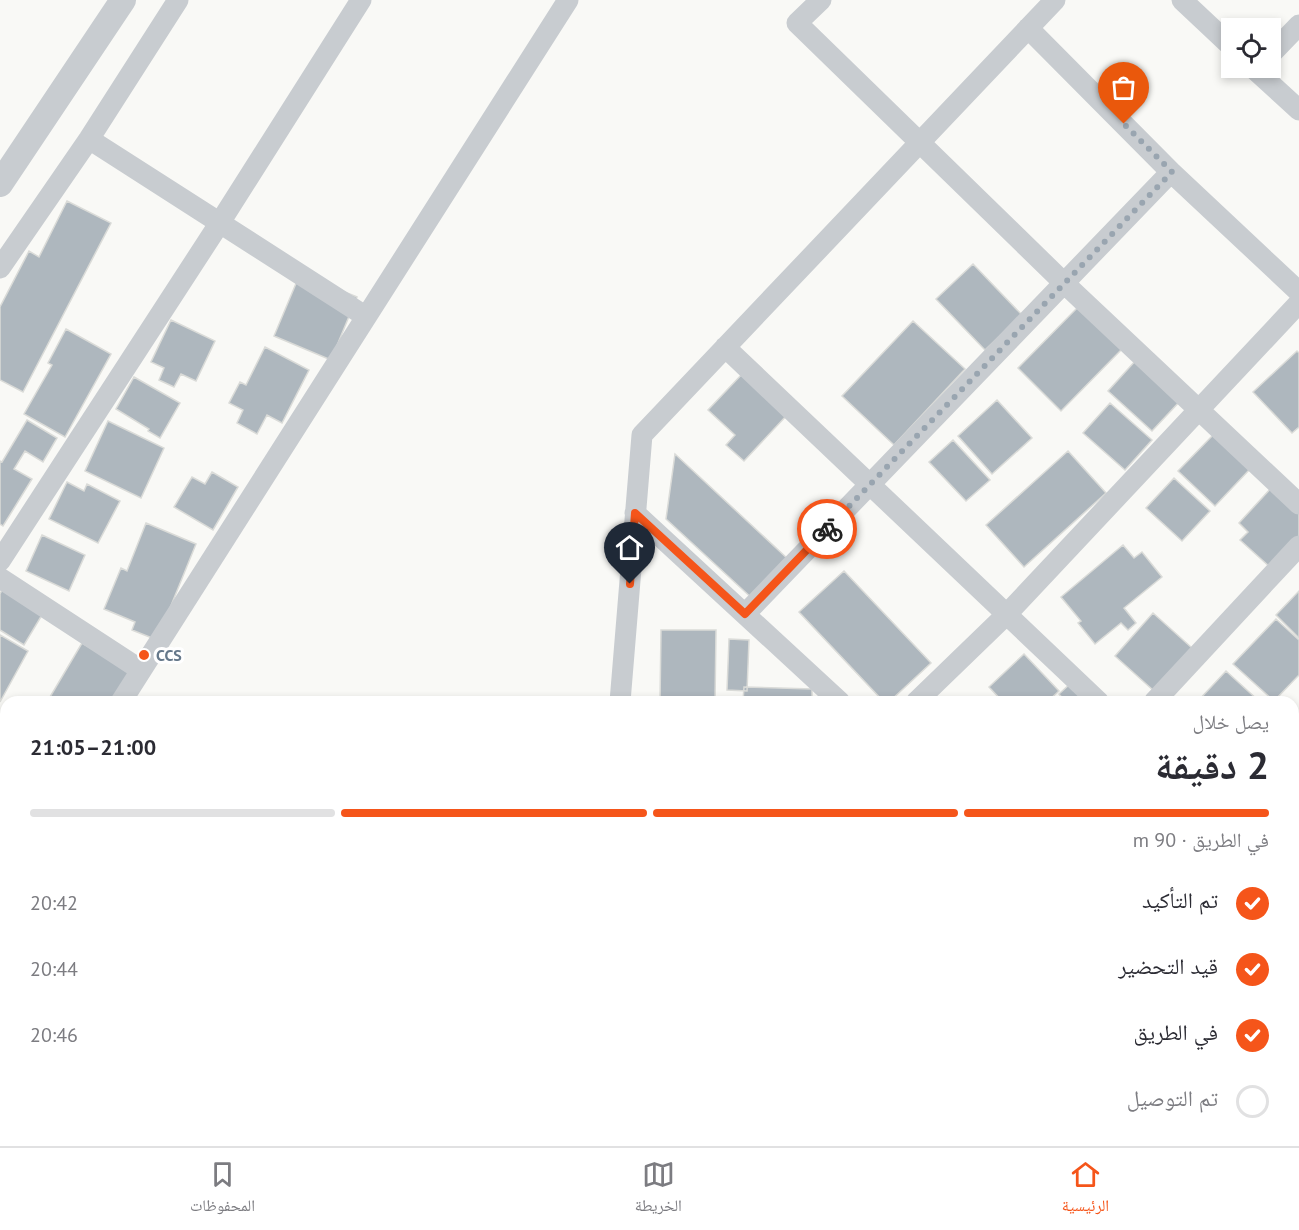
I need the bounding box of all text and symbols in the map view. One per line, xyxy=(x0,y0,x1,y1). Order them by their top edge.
map controls xyxy=(1221,18,1281,78)
button: locate xyxy=(1221,18,1281,78)
pin xyxy=(1098,62,1149,124)
icon: bag xyxy=(1107,71,1140,104)
courier xyxy=(797,499,857,559)
icon: bike xyxy=(811,513,844,546)
pin xyxy=(604,522,655,584)
icon: home xyxy=(613,531,646,564)
place label: CCS xyxy=(156,645,182,665)
marker: CCS xyxy=(137,648,151,662)
text: يصل خلال xyxy=(1193,709,1269,735)
text: 21:00–21:05 xyxy=(30,733,156,761)
text: 2 دقيقة xyxy=(1155,739,1269,790)
text: في الطريق · 90 m xyxy=(1133,827,1269,853)
text: تم التأكيد xyxy=(1142,886,1218,914)
icon: check xyxy=(1236,887,1269,920)
text: 20:42 xyxy=(30,890,78,916)
text: قيد التحضير xyxy=(1118,952,1218,980)
icon: check xyxy=(1236,953,1269,986)
text: 20:44 xyxy=(30,956,78,982)
text: في الطريق xyxy=(1133,1018,1218,1046)
icon: check xyxy=(1236,1019,1269,1052)
text: 20:46 xyxy=(30,1022,78,1048)
text: تم التوصيل xyxy=(1127,1084,1218,1112)
tab: المحفوظات xyxy=(190,1158,255,1221)
tab: الخريطة xyxy=(635,1158,682,1221)
tab: الرئيسية xyxy=(1062,1158,1109,1221)

